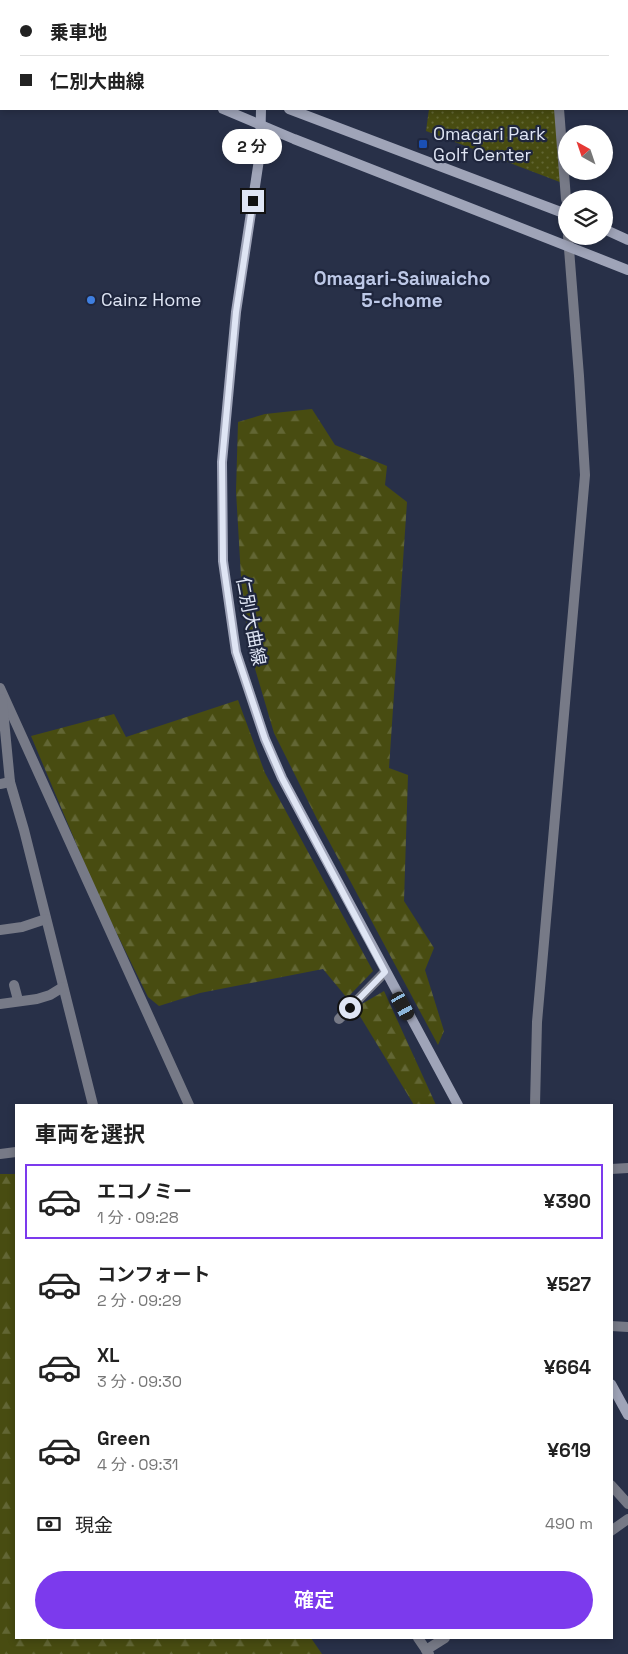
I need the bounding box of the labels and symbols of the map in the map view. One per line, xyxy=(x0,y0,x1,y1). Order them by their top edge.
place label: Omagari Park Golf Center xyxy=(433,122,546,166)
north arrow xyxy=(558,125,612,180)
callout: 2 分 xyxy=(223,128,283,164)
marker: Omagari Park Golf Center xyxy=(417,138,429,150)
route end xyxy=(242,190,264,212)
district label: Omagari-Saiwaicho 5-chome xyxy=(314,266,490,313)
place label: Cainz Home xyxy=(101,288,201,311)
marker: Cainz Home xyxy=(85,294,97,306)
street label: 仁別大曲線 xyxy=(232,575,271,667)
car xyxy=(389,989,416,1023)
route start xyxy=(339,997,361,1019)

